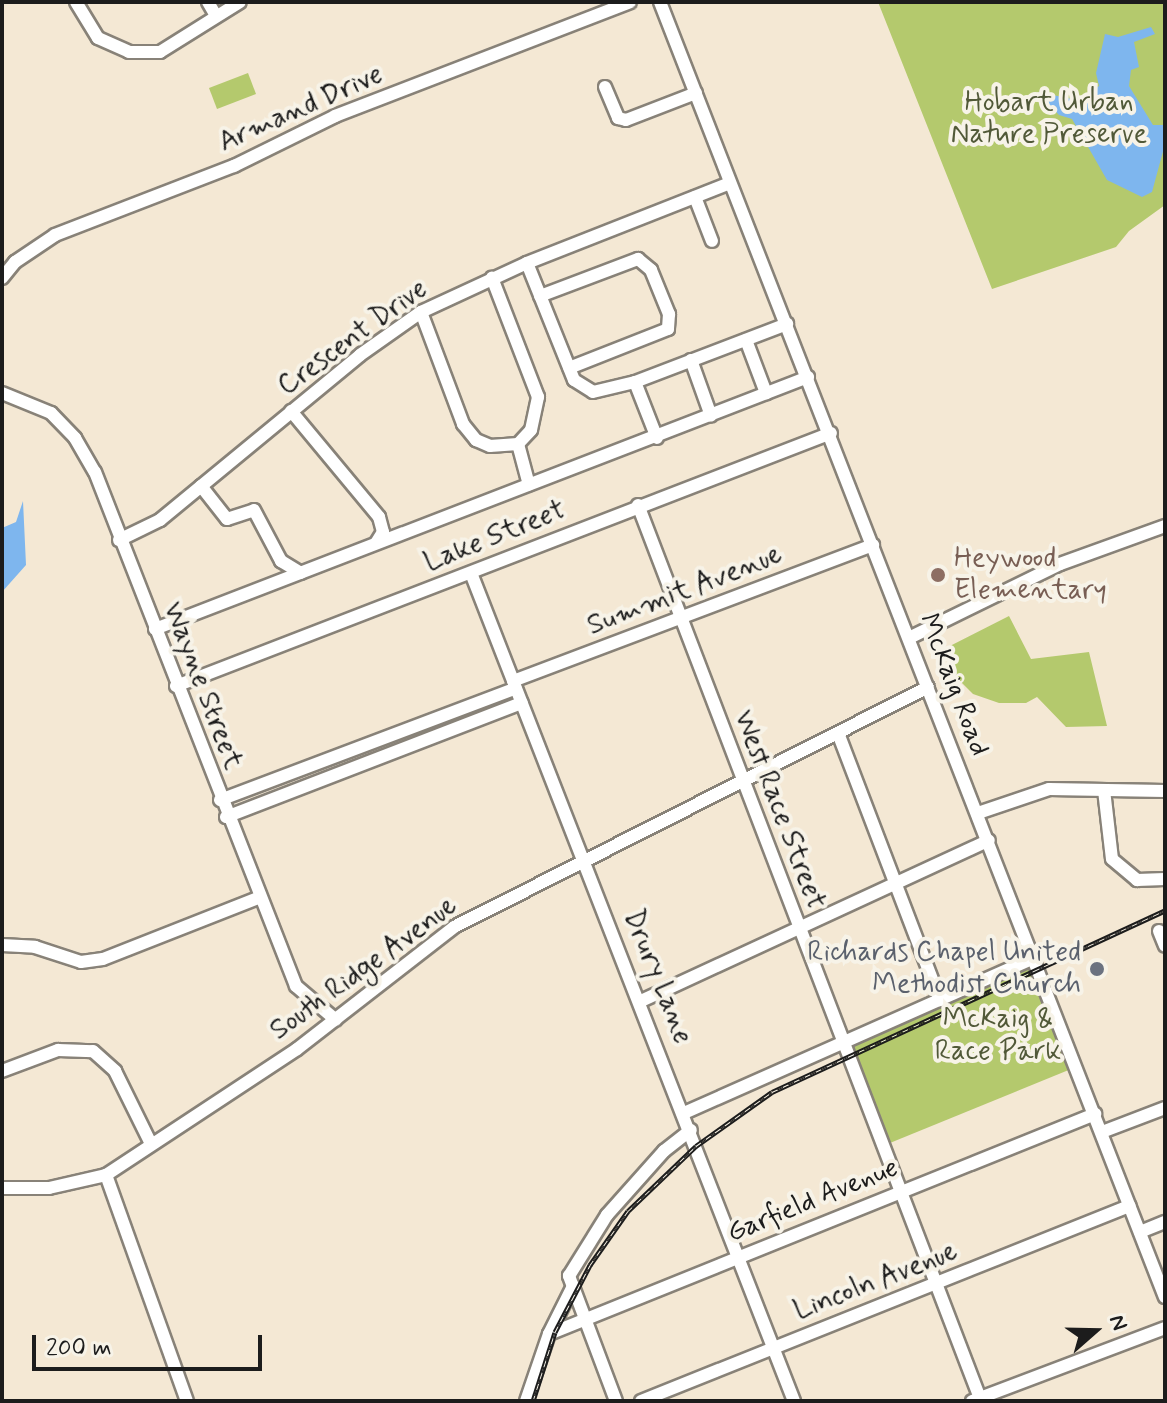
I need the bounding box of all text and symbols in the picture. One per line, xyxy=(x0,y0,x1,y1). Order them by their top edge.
street label: Armand Drive xyxy=(215,58,387,160)
park label: Hobart Urban Nature Preserve xyxy=(952,86,1146,152)
street label: Crescent Drive xyxy=(272,273,434,403)
street label: Lake Street xyxy=(420,494,570,580)
street label: Summit Avenue xyxy=(584,539,786,643)
place label: Heywood Elementary xyxy=(954,542,1107,608)
marker: Heywood Elementary xyxy=(929,566,947,584)
street label: Wayne Street xyxy=(155,598,249,774)
street label: McKaig Road xyxy=(910,609,996,761)
street label: West Race Street xyxy=(726,706,832,914)
street label: South Ridge Avenue xyxy=(262,889,466,1049)
street label: Drury Lane xyxy=(616,907,698,1047)
place label: Richards Chapel United Methodist Church xyxy=(809,936,1081,1002)
marker: Richards Chapel United Methodist Church xyxy=(1088,960,1106,978)
park label: McKaig & Race Park xyxy=(938,1003,1058,1069)
street label: Garfield Avenue xyxy=(720,1150,906,1252)
street label: Lincoln Avenue xyxy=(786,1234,966,1330)
north arrow xyxy=(1055,1291,1135,1371)
text: N xyxy=(1102,1311,1133,1334)
scale bar xyxy=(36,1319,266,1369)
text: 200 m xyxy=(46,1333,112,1364)

